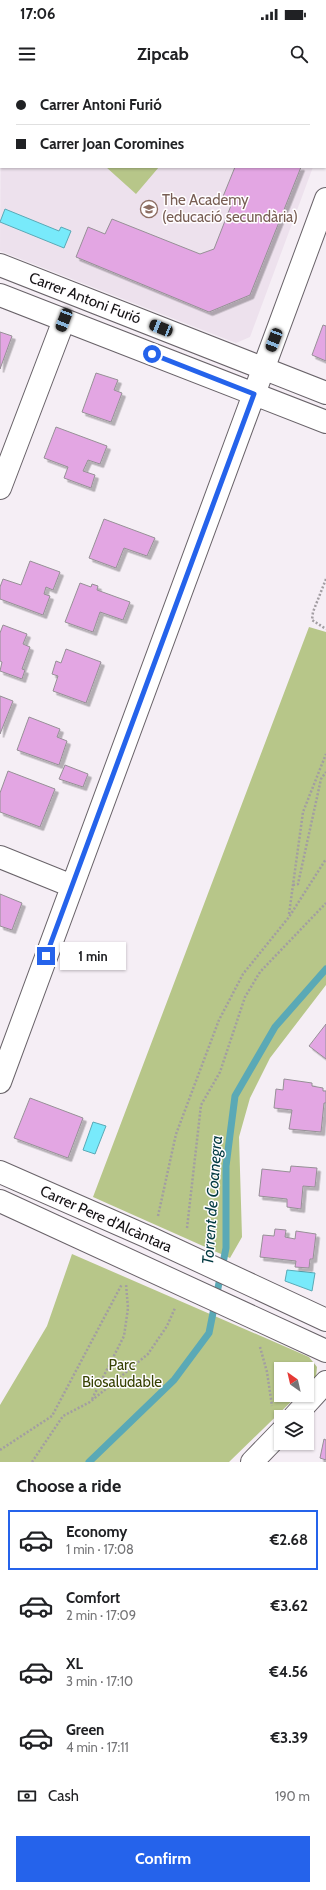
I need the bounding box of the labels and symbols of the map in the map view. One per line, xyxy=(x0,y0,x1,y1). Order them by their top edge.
place label: The Academy (educació secundària) xyxy=(162,191,298,226)
school or university icon: The Academy (educació secundària) xyxy=(139,199,159,219)
street label: Carrer Antoni Furió xyxy=(26,268,144,328)
car xyxy=(54,307,74,333)
car xyxy=(148,318,174,338)
car xyxy=(264,327,284,353)
route start xyxy=(143,345,161,363)
callout: 1 min xyxy=(60,942,126,970)
route end xyxy=(37,947,55,965)
water label: Torrent de Coanegra xyxy=(198,1135,226,1265)
street label: Carrer Pere d'Alcàntara xyxy=(37,1182,175,1257)
park label: Parc Biosaludable xyxy=(82,1356,162,1391)
north arrow xyxy=(274,1362,314,1402)

